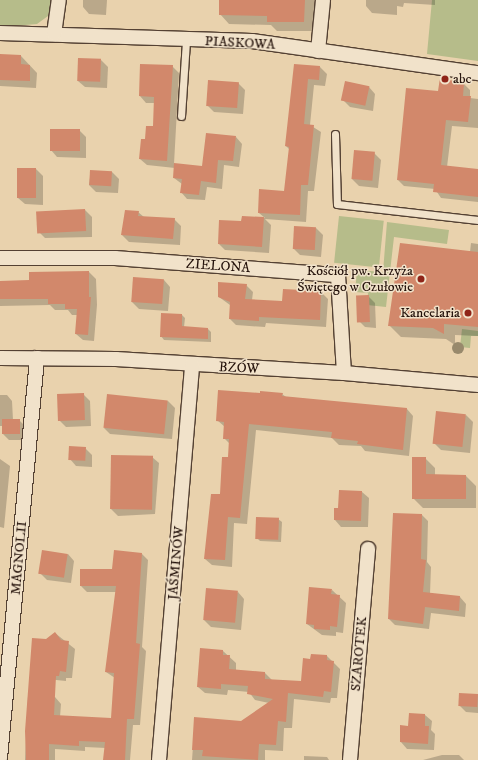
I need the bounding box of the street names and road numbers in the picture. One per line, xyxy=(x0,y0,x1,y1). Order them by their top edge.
street label: PIASKOWA xyxy=(204,33,276,53)
street label: ZIELONA xyxy=(185,255,251,277)
street label: BZÓW xyxy=(218,359,260,377)
street label: MAGNOLII xyxy=(7,520,31,596)
street label: JAŚMINÓW xyxy=(164,525,188,601)
street label: SZAROTEK xyxy=(347,616,371,692)

